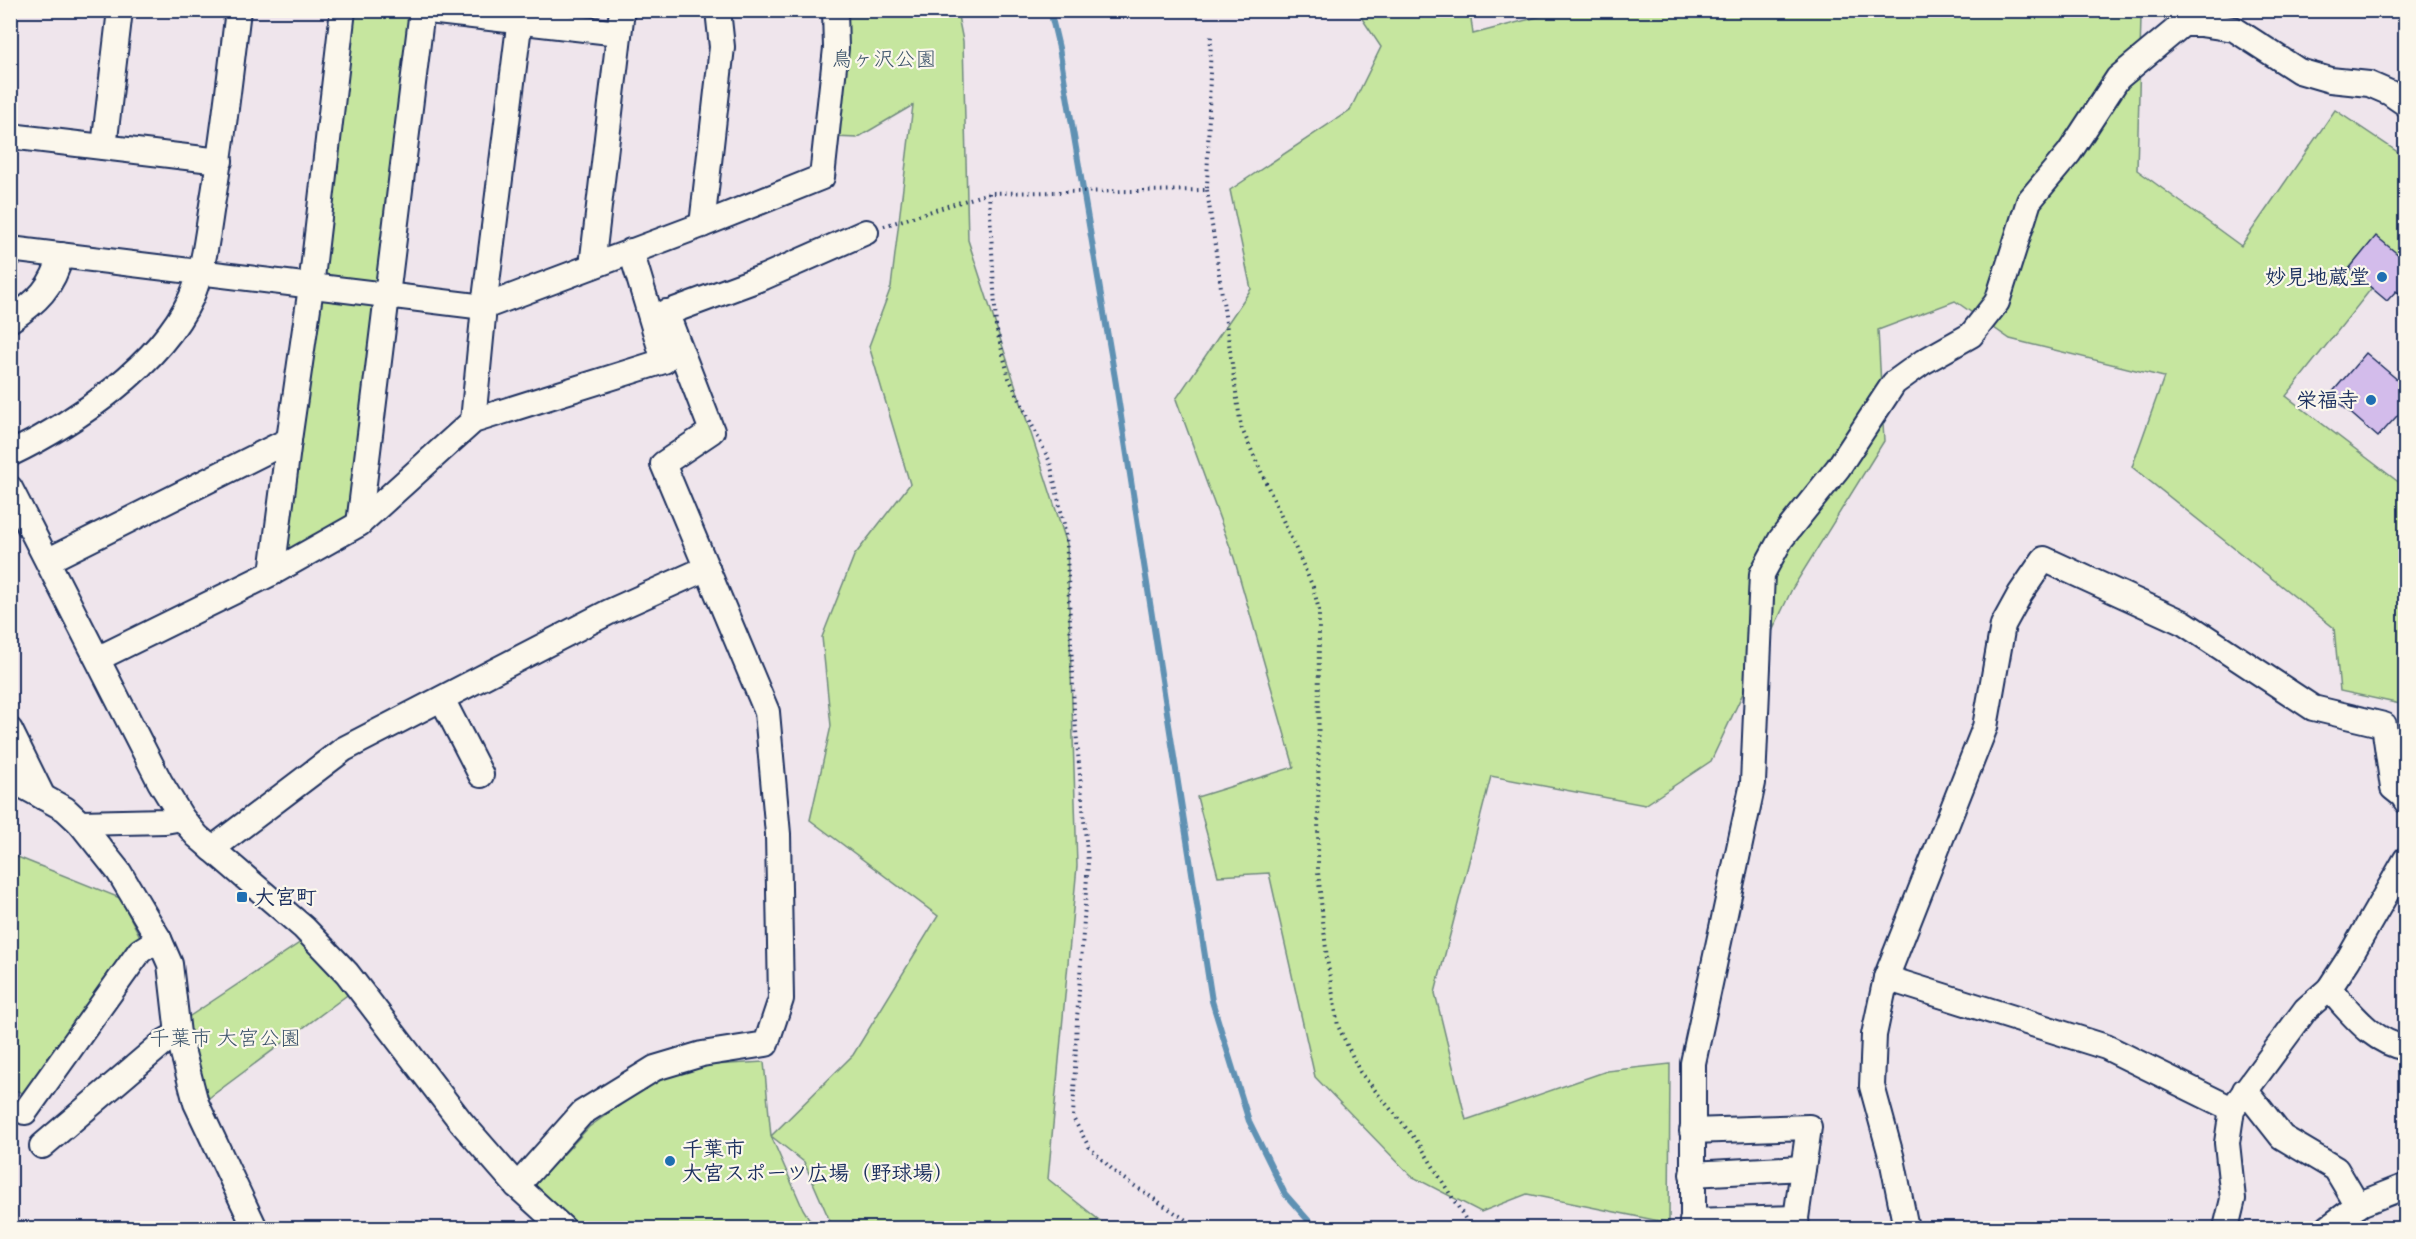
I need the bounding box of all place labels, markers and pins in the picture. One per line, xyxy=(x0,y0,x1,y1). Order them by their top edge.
place label: 妙見地蔵堂 xyxy=(2265,264,2370,290)
marker: 妙見地蔵堂 xyxy=(2375,270,2389,284)
place label: 栄福寺 xyxy=(2296,387,2359,413)
marker: 栄福寺 xyxy=(2364,393,2378,407)
place label: 大宮町 xyxy=(254,884,317,910)
marker: 大宮町 xyxy=(235,890,249,904)
place label: 千葉市 大宮スポーツ広場（野球場） xyxy=(682,1136,955,1186)
marker: 千葉市 大宮スポーツ広場（野球場） xyxy=(663,1154,677,1168)

